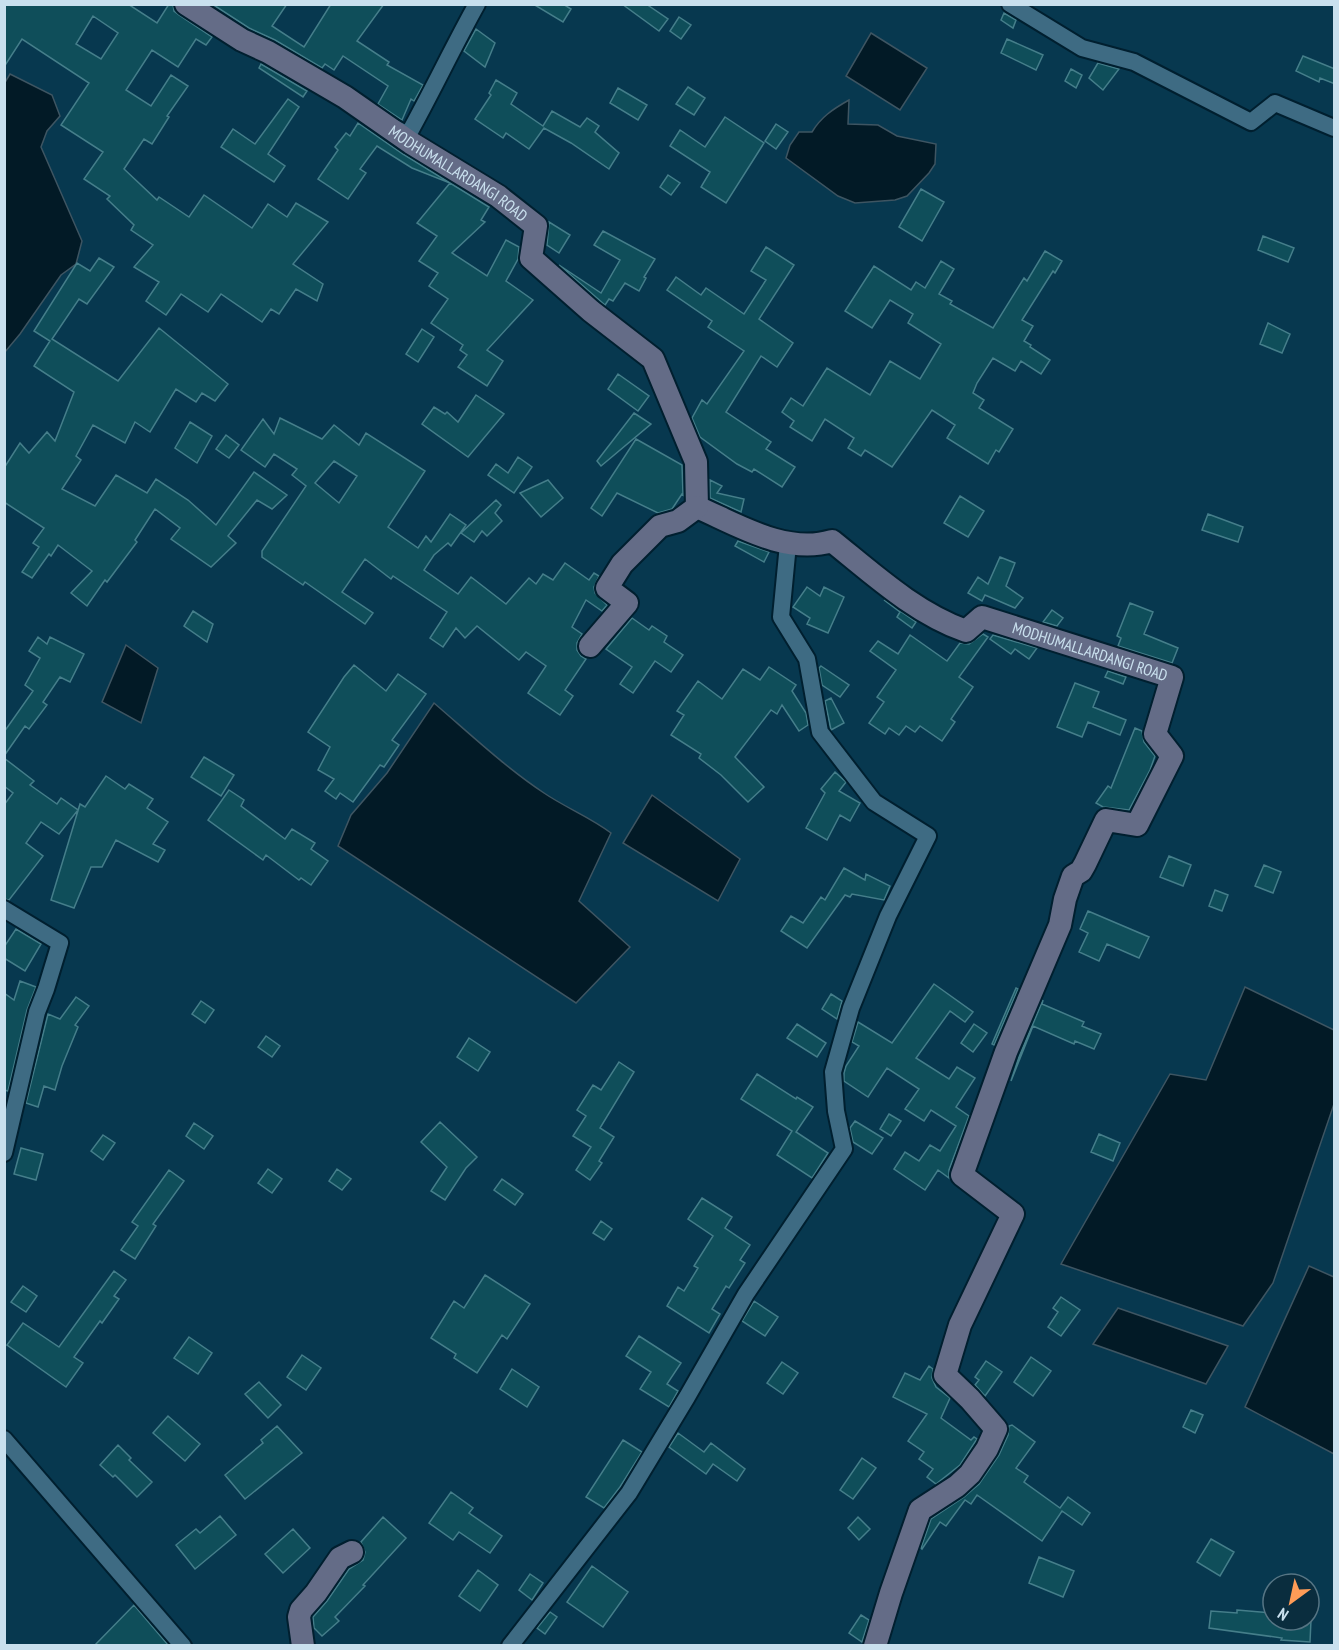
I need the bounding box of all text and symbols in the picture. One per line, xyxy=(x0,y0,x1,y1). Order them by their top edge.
street label: MODHUMALLARDANGI ROAD xyxy=(385,121,532,226)
street label: MODHUMALLARDANGI ROAD xyxy=(1010,617,1170,685)
north arrow xyxy=(1261,1572,1321,1632)
text: N xyxy=(1274,1604,1292,1625)

